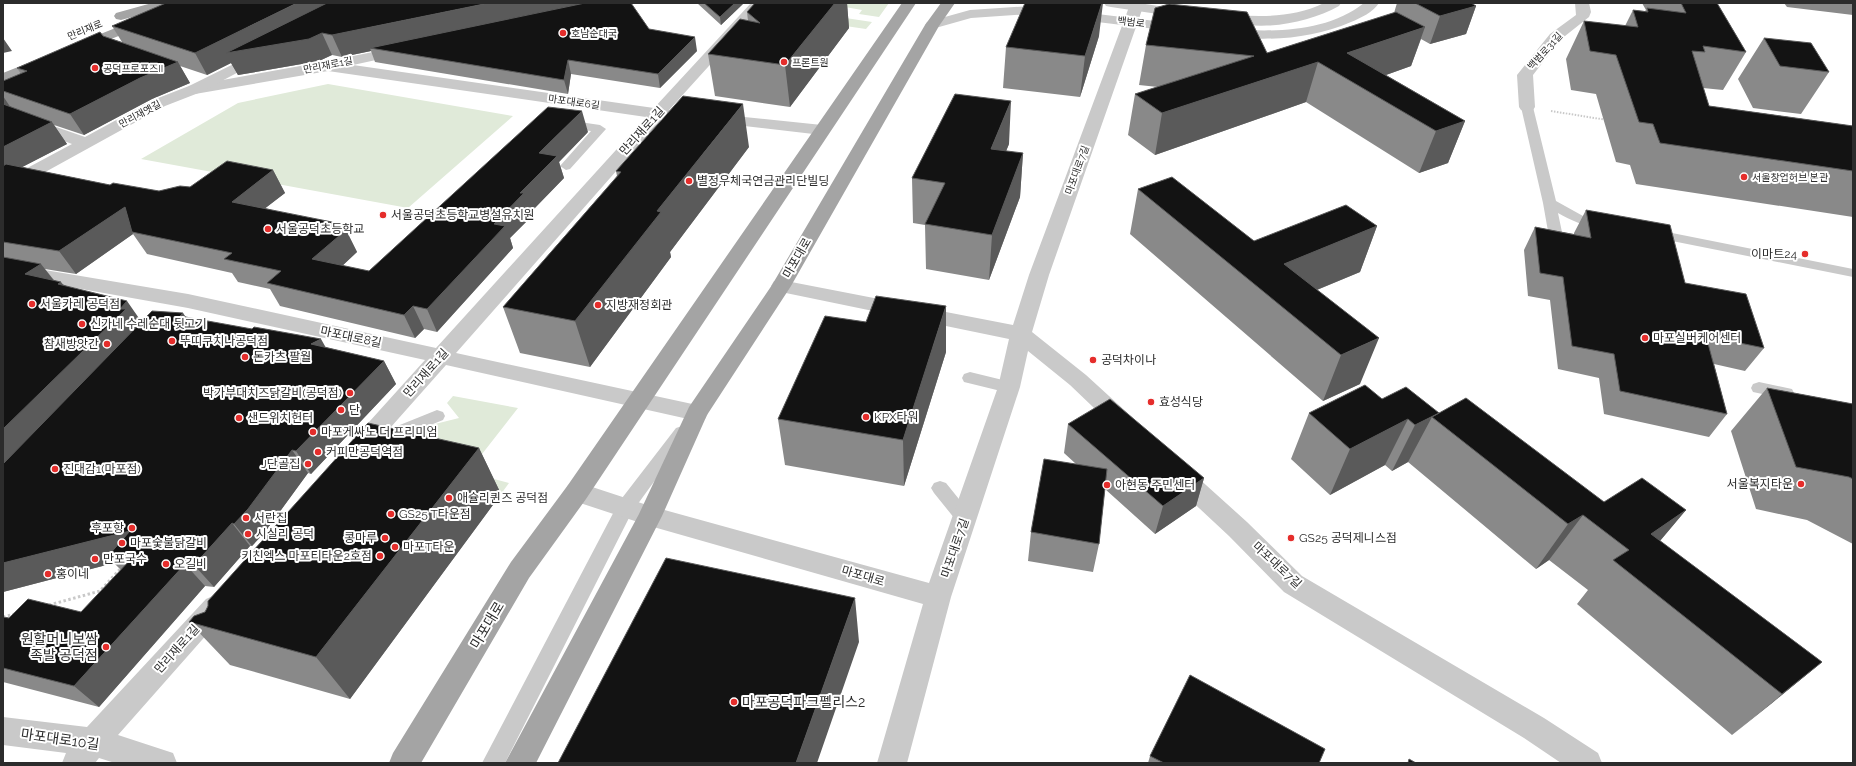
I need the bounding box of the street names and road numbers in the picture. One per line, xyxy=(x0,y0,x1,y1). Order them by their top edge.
street label: 백범로 xyxy=(1117,15,1145,29)
street label: 만리재로 xyxy=(66,18,104,42)
street label: 백범로31길 xyxy=(1525,30,1565,72)
street label: 만리재로1길 xyxy=(302,55,354,75)
street label: 마포대로6길 xyxy=(547,93,601,111)
street label: 만리재옛길 xyxy=(117,98,163,130)
street label: 만리재로1길 xyxy=(617,104,667,158)
street label: 마포대로7길 xyxy=(1063,144,1091,196)
street label: 마포대로 xyxy=(780,235,814,281)
street label: 마포대로8길 xyxy=(319,324,383,350)
street label: 만리재로1길 xyxy=(401,346,451,400)
street label: 마포대로7길 xyxy=(938,517,972,579)
street label: 마포대로7길 xyxy=(1250,539,1304,591)
street label: 마포대로 xyxy=(840,563,886,589)
street label: 마포대로 xyxy=(467,599,507,651)
street label: 만리재로1길 xyxy=(152,622,202,676)
street label: 마포대로10길 xyxy=(20,726,100,752)

